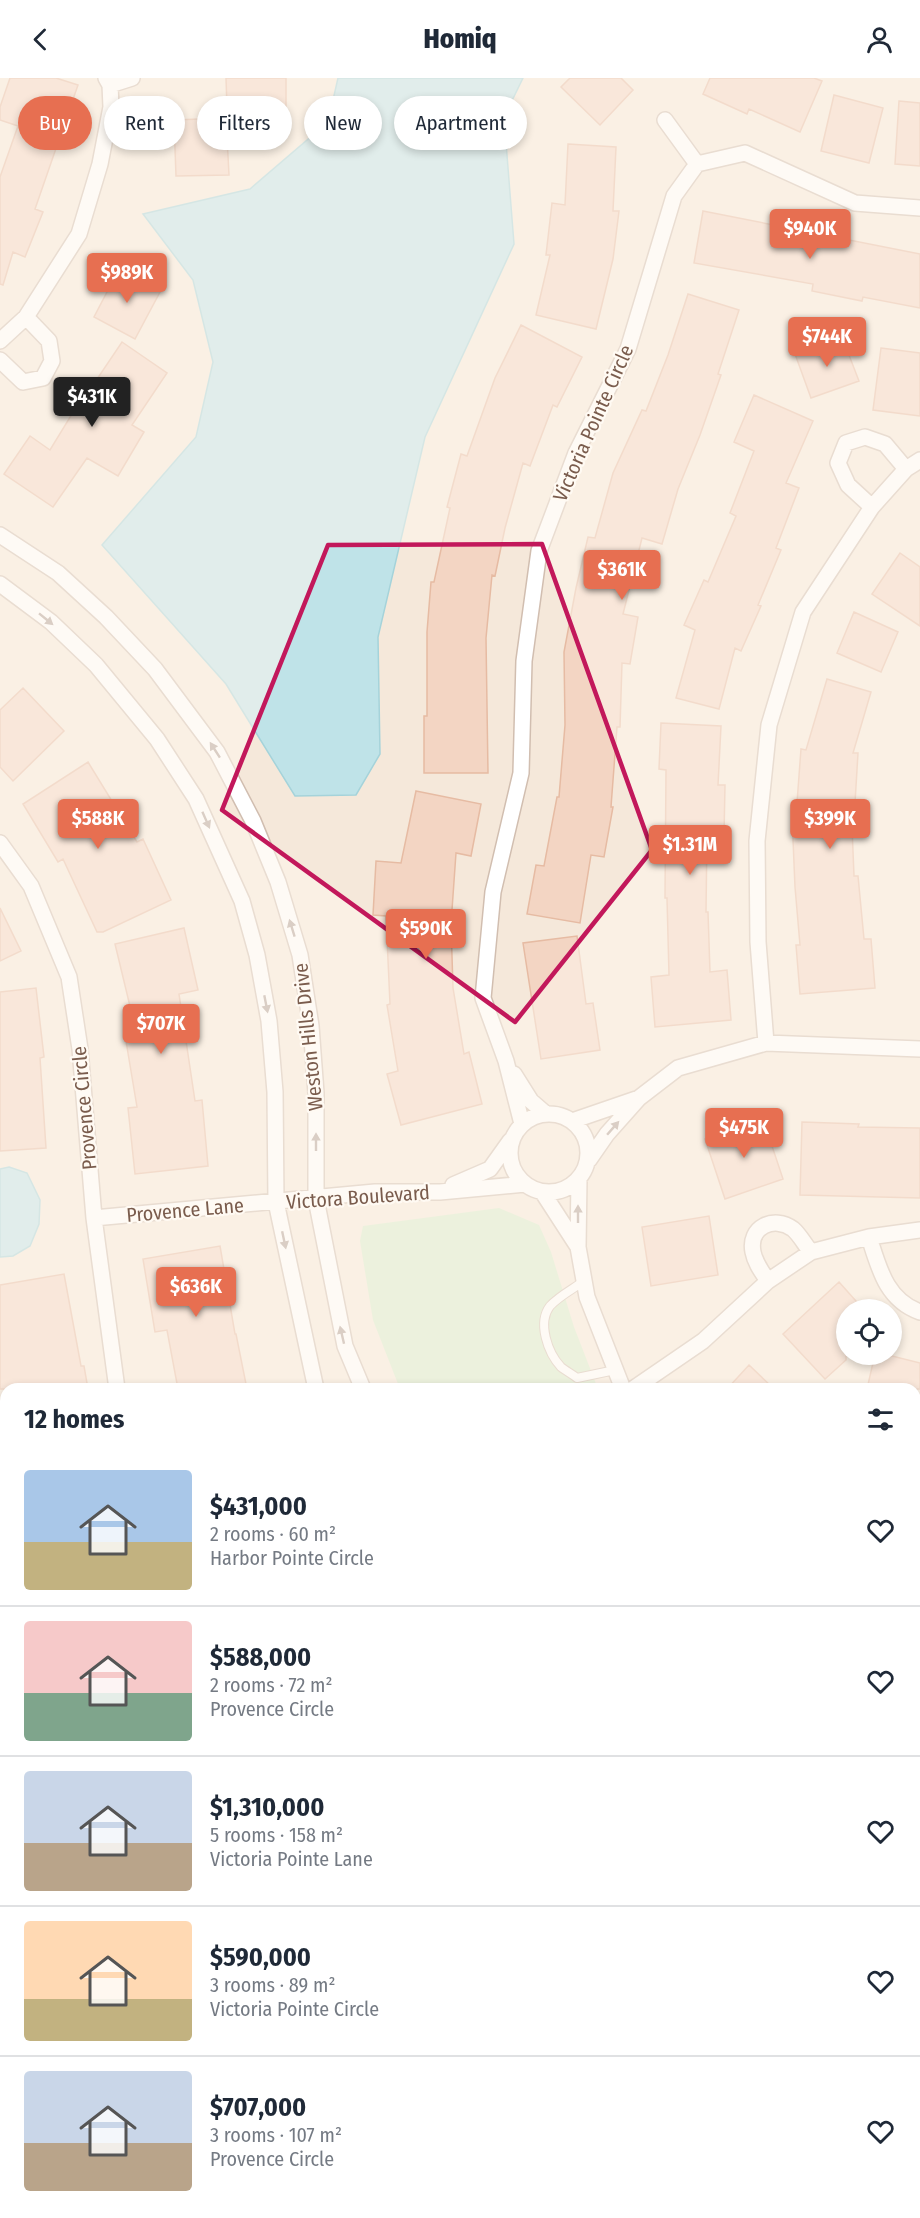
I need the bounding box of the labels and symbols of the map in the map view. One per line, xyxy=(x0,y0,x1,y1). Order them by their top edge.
pin: $940K xyxy=(768,209,852,260)
pin: $989K xyxy=(85,253,169,304)
pin: $744K xyxy=(785,317,869,368)
street label: Victoria Pointe Circle xyxy=(548,341,638,505)
pin: $431K xyxy=(50,377,134,428)
pin: $361K xyxy=(580,550,664,601)
one-way arrow xyxy=(39,613,54,625)
one-way arrow xyxy=(210,742,221,758)
pin: $588K xyxy=(56,799,140,850)
pin: $399K xyxy=(788,799,872,850)
one-way arrow xyxy=(201,811,210,828)
pin: $1.31M xyxy=(641,825,739,876)
pin: $590K xyxy=(384,909,468,960)
one-way arrow xyxy=(287,919,296,937)
street label: Weston Hills Drive xyxy=(288,962,328,1112)
one-way arrow xyxy=(262,995,271,1014)
pin: $707K xyxy=(119,1004,203,1055)
street label: Provence Circle xyxy=(67,1045,101,1171)
pin: $475K xyxy=(702,1108,786,1159)
one-way arrow xyxy=(606,1120,619,1136)
one-way arrow xyxy=(311,1133,321,1152)
street label: Victora Boulevard xyxy=(285,1180,431,1214)
street label: Provence Lane xyxy=(125,1193,245,1227)
one-way arrow xyxy=(574,1204,583,1223)
one-way arrow xyxy=(280,1231,289,1250)
pin: $636K xyxy=(154,1267,238,1318)
one-way arrow xyxy=(337,1325,347,1344)

